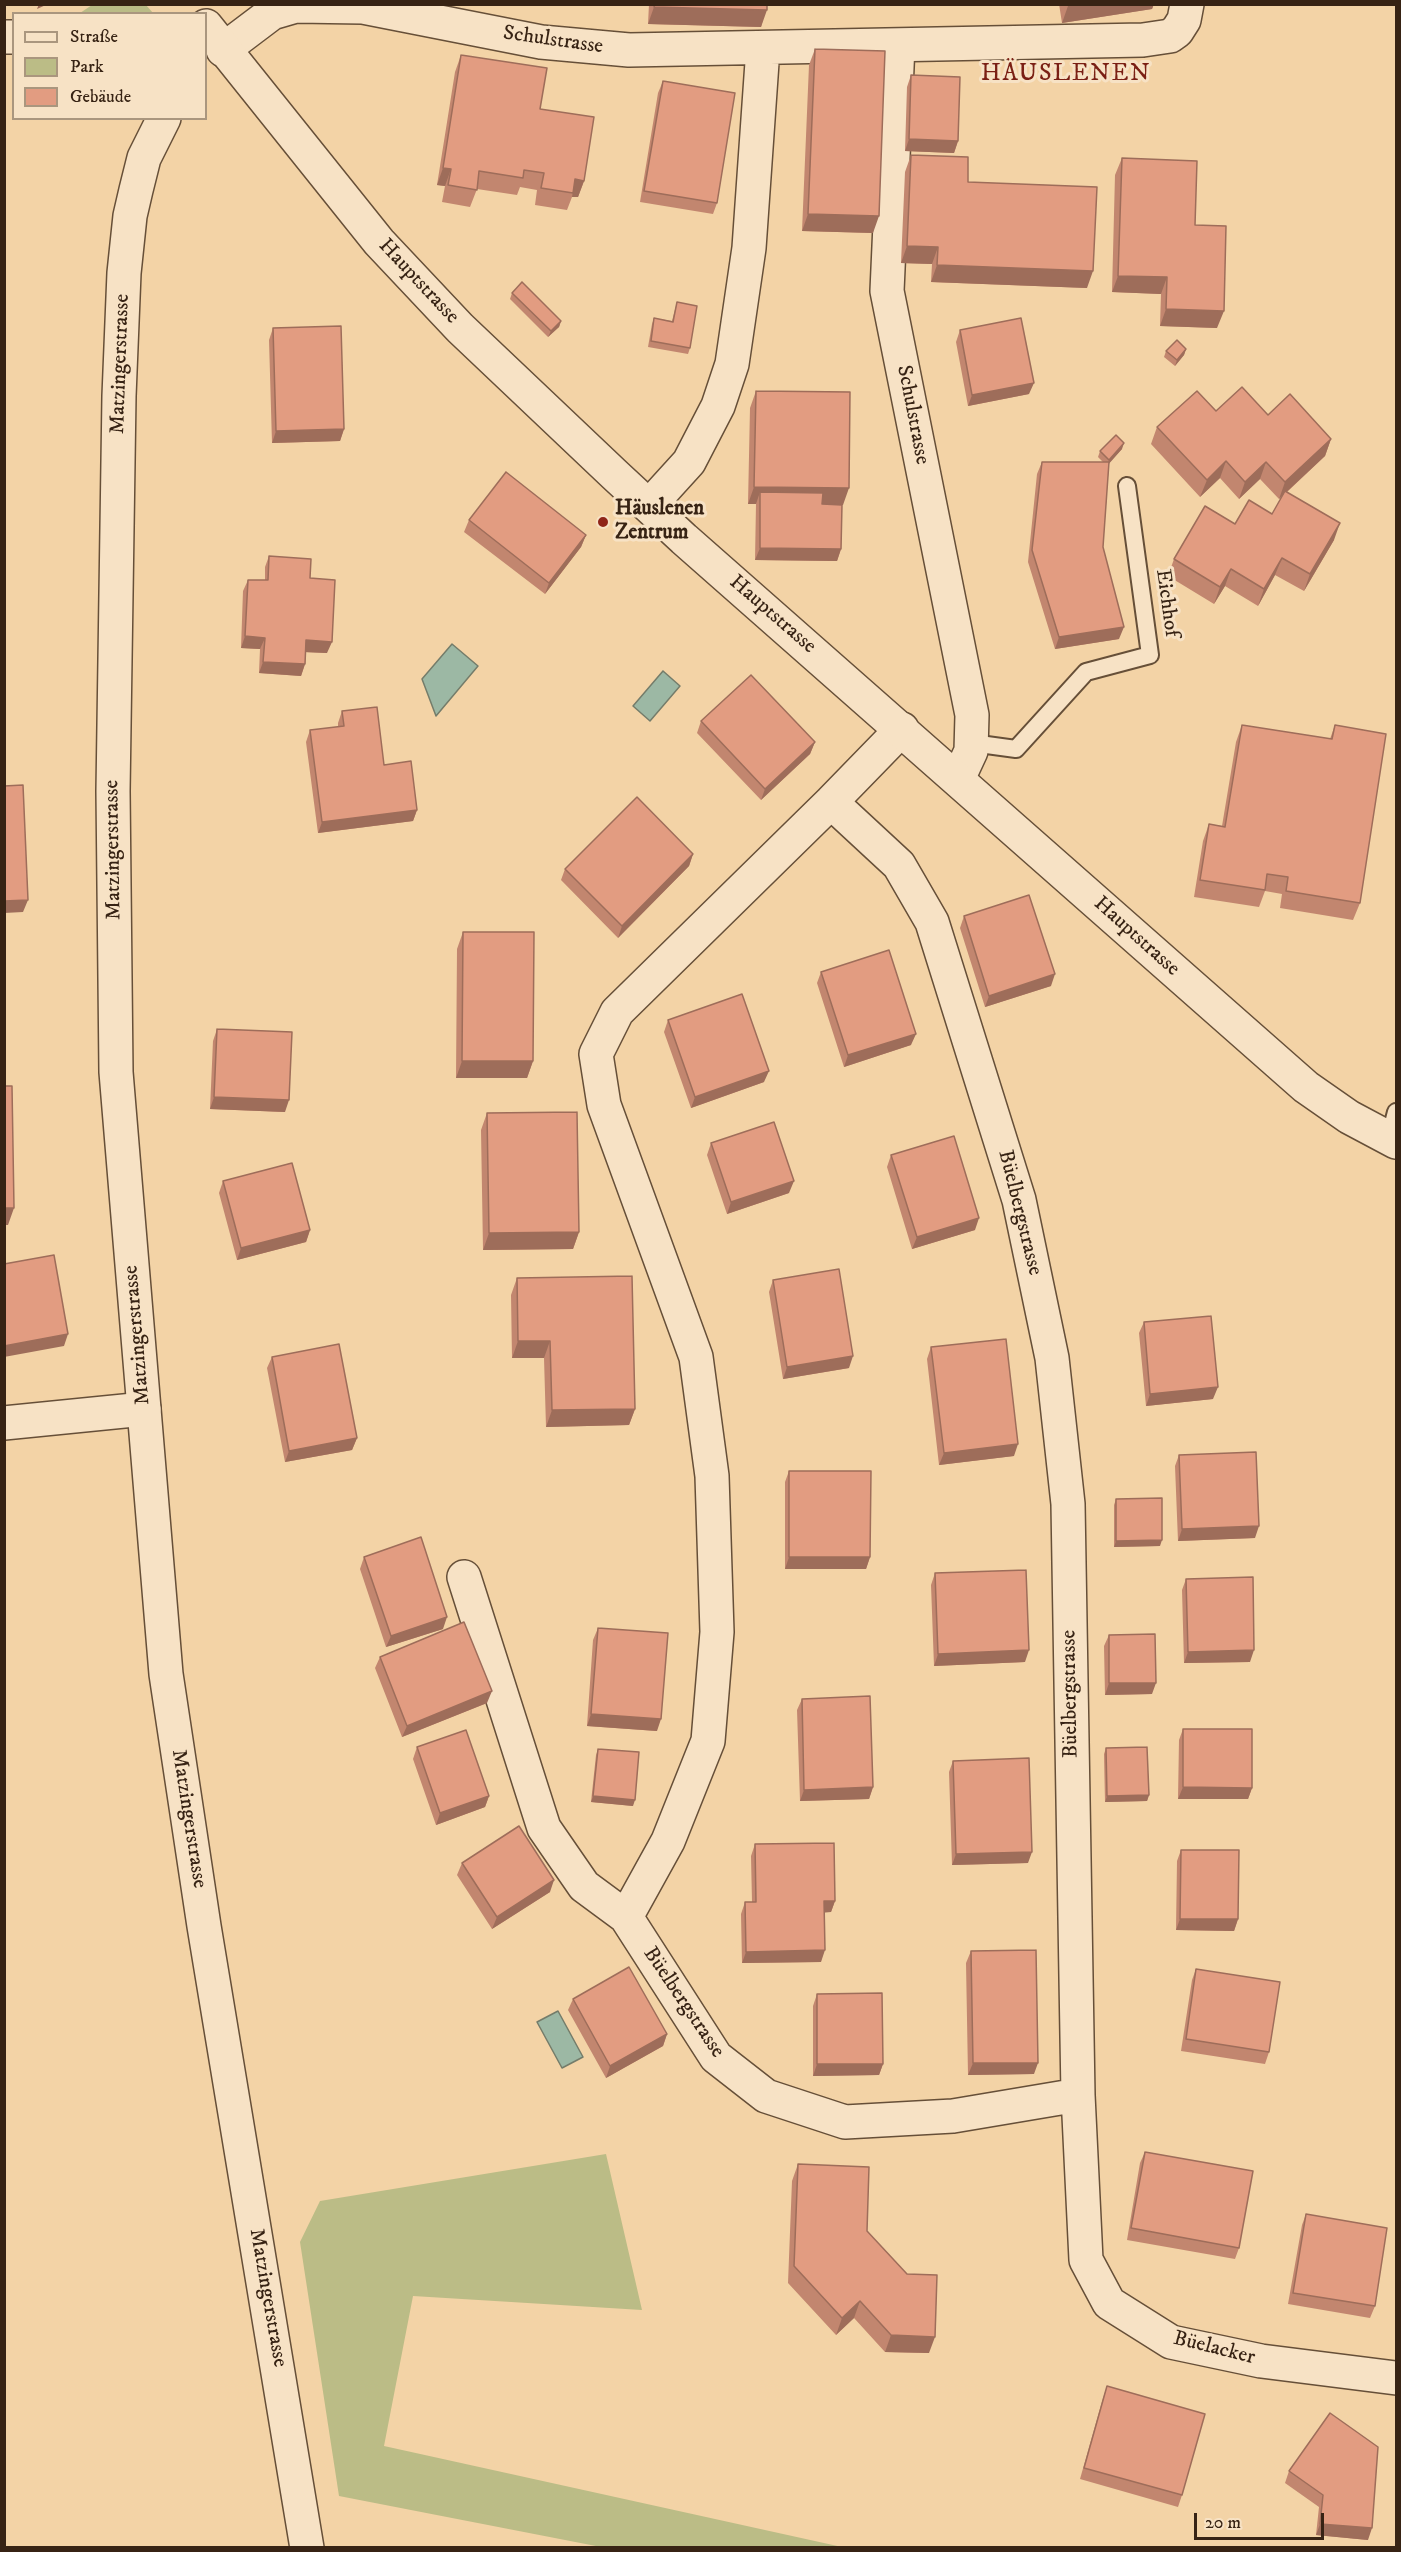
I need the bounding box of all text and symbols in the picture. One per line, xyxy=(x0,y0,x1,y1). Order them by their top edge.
legend xyxy=(12,12,207,120)
street label: Schulstrasse xyxy=(501,22,605,60)
text: Straße xyxy=(70,26,118,48)
text: Park xyxy=(70,56,104,78)
district label: HÄUSLENEN xyxy=(981,61,1151,89)
text: Gebäude xyxy=(70,86,131,108)
street label: Hauptstrasse xyxy=(372,234,464,330)
street label: Matzingerstrasse xyxy=(106,293,136,435)
street label: Schulstrasse xyxy=(890,363,934,467)
place label: Häuslenen Zentrum xyxy=(615,497,704,547)
marker: Häuslenen Zentrum xyxy=(596,515,610,529)
street label: Eichhof xyxy=(1149,568,1183,638)
street label: Hauptstrasse xyxy=(723,570,821,660)
street label: Matzingerstrasse xyxy=(100,780,128,920)
street label: Hauptstrasse xyxy=(1088,892,1184,982)
street label: Büelbergstrasse xyxy=(991,1148,1047,1278)
street label: Matzingerstrasse xyxy=(119,1264,157,1406)
street label: Büelbergstrasse xyxy=(1057,1630,1085,1758)
street label: Matzingerstrasse xyxy=(165,1748,211,1890)
street label: Büelbergstrasse xyxy=(637,1943,729,2063)
street label: Matzingerstrasse xyxy=(242,2227,292,2369)
street label: Büelacker xyxy=(1171,2327,1257,2371)
scale bar xyxy=(1197,2501,1328,2539)
text: 20 m xyxy=(1205,2512,1241,2534)

